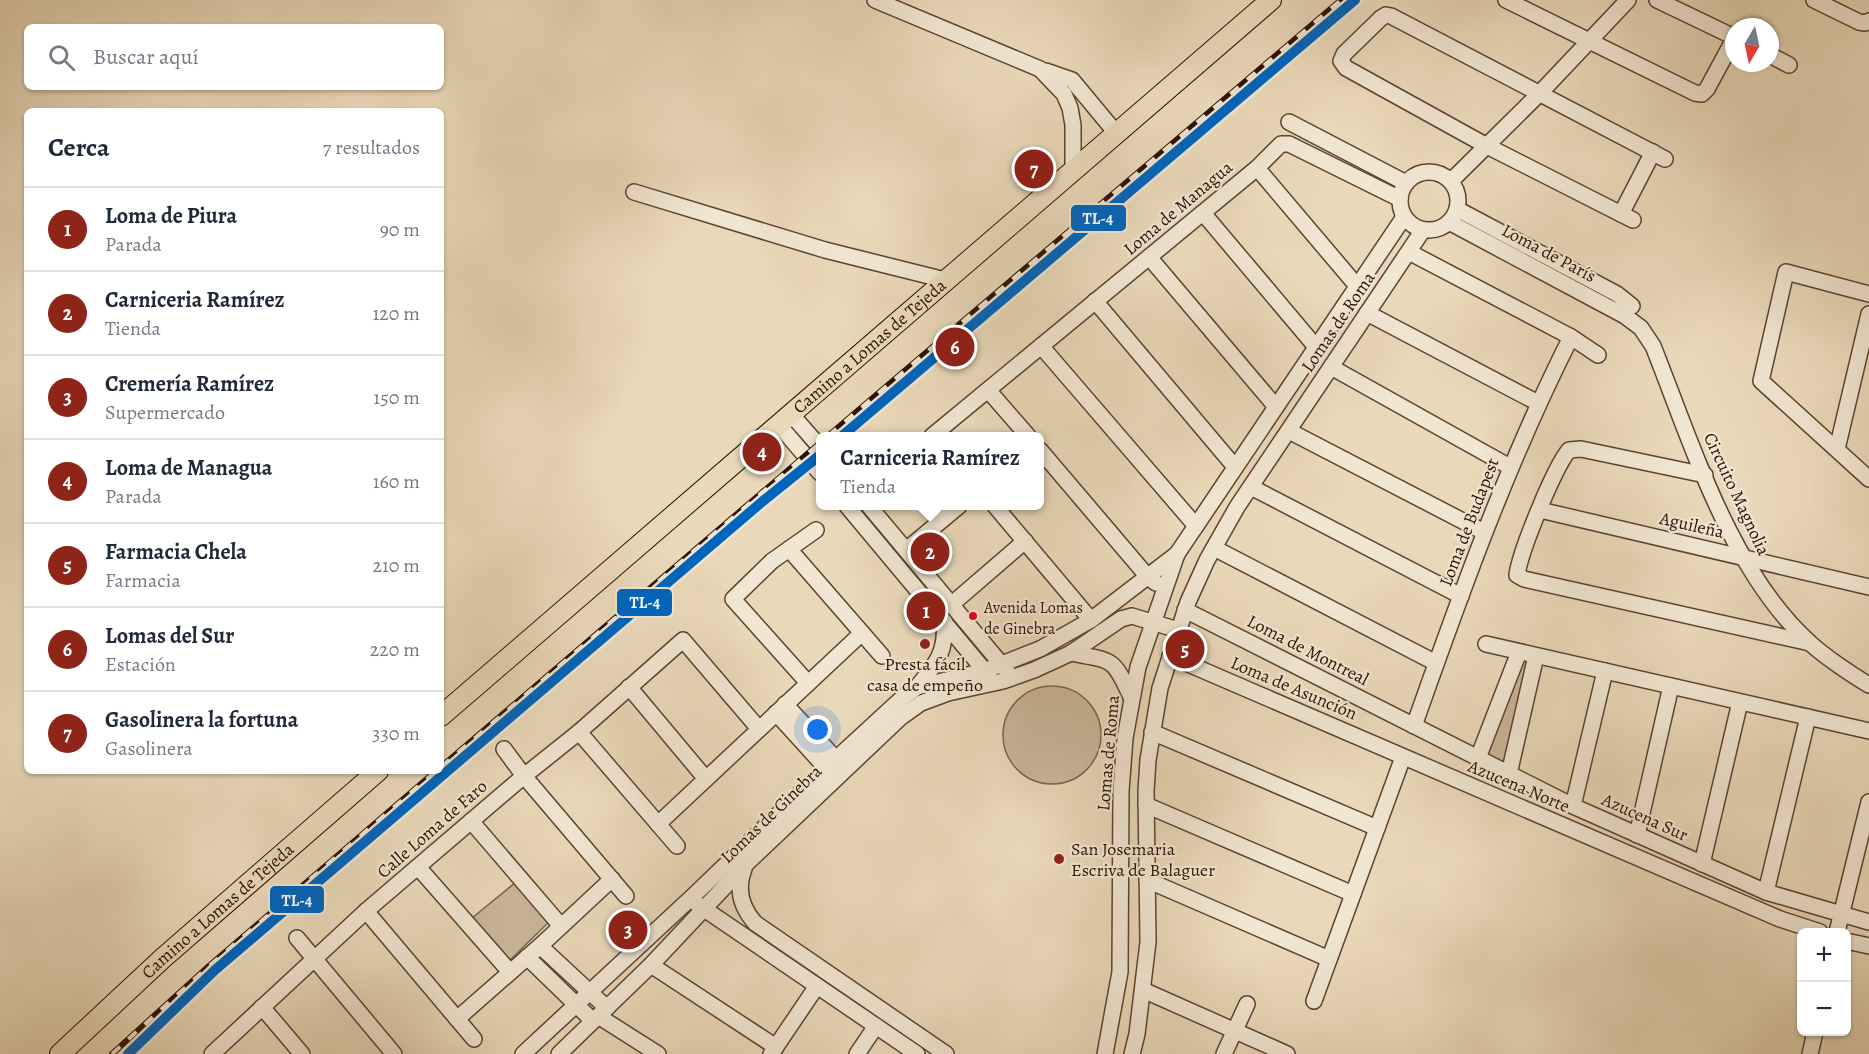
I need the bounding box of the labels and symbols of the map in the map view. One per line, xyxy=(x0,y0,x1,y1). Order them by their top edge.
north arrow xyxy=(1725,18,1779,72)
pin: 7 xyxy=(1014,146,1054,192)
street label: Loma de Managua xyxy=(1119,155,1238,261)
line badge: TL-4 xyxy=(1070,204,1127,232)
text: TL-4 xyxy=(1083,208,1114,230)
street label: Loma de París xyxy=(1498,218,1600,288)
street label: Lomas de Roma xyxy=(1296,267,1381,377)
street label: Camino a Lomas de Tejeda xyxy=(788,273,952,419)
pin: 6 xyxy=(936,324,974,370)
street label: Circuito Magnolia xyxy=(1698,429,1776,560)
pin: 4 xyxy=(742,430,782,474)
street label: Loma de Budapest xyxy=(1434,454,1505,590)
street label: Aguileña xyxy=(1657,506,1727,544)
pin: 2 xyxy=(910,530,950,574)
line badge: TL-4 xyxy=(616,588,673,617)
pin: 1 xyxy=(906,588,946,634)
text: TL-4 xyxy=(630,592,661,614)
place label: Avenida Lomas de Ginebra xyxy=(983,597,1083,640)
street label: Loma de Montreal xyxy=(1243,609,1373,691)
marker: Avenida Lomas de Ginebra xyxy=(967,610,979,622)
pin: 5 xyxy=(1166,626,1204,672)
marker: Presta fácil casa de empeño xyxy=(918,637,932,651)
street label: Loma de Asunción xyxy=(1227,651,1361,726)
place label: Presta fácil casa de empeño xyxy=(867,652,983,697)
street label: Lomas de Roma xyxy=(1091,693,1125,812)
your location xyxy=(803,715,832,744)
street label: Azucena Norte xyxy=(1464,753,1573,818)
street label: Lomas de Ginebra xyxy=(715,759,827,869)
street label: Calle Loma de Faro xyxy=(372,774,492,884)
street label: Azucena Sur xyxy=(1597,787,1692,847)
street label: Camino a Lomas de Tejeda xyxy=(136,837,299,984)
place label: San Josemaria Escriva de Balaguer xyxy=(1071,837,1215,882)
marker: San Josemaria Escriva de Balaguer xyxy=(1052,852,1066,866)
line badge: TL-4 xyxy=(269,885,325,914)
text: TL-4 xyxy=(282,890,313,912)
pin: 3 xyxy=(608,908,648,952)

